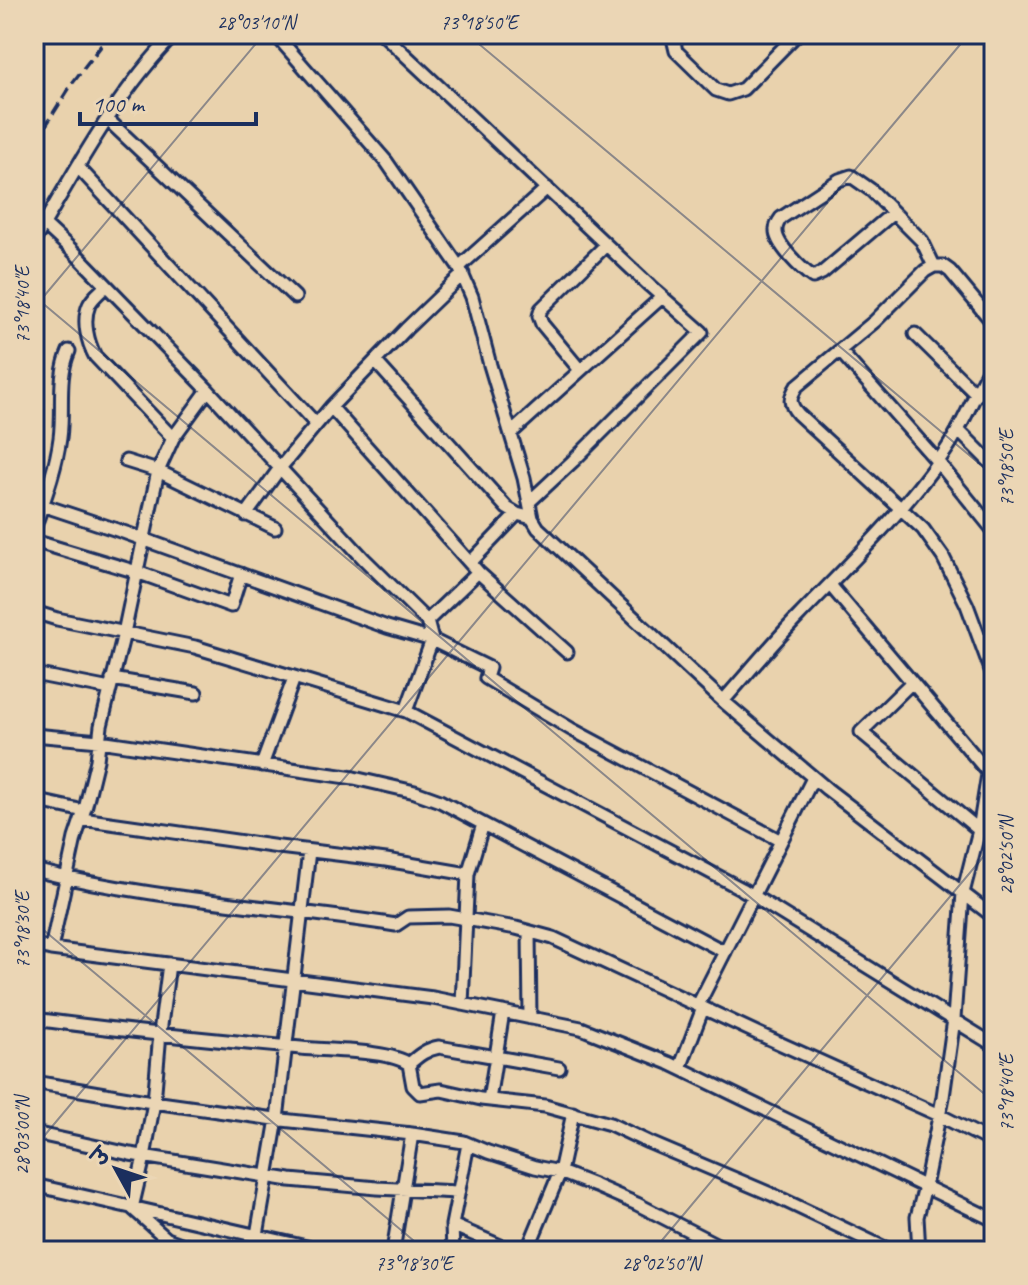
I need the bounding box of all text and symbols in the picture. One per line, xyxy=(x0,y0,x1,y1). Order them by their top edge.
text: 28°03'10"N xyxy=(217,10,298,35)
text: 73°18'50"E xyxy=(440,10,520,35)
scale bar xyxy=(80,76,256,126)
text: 100 m xyxy=(92,89,146,119)
text: 73°18'40"E xyxy=(10,264,35,344)
text: 73°18'50"E xyxy=(994,427,1019,507)
text: 28°02'50"N xyxy=(994,814,1019,895)
text: 73°18'30"E xyxy=(10,889,35,969)
text: 73°18'40"E xyxy=(994,1052,1019,1132)
text: 28°03'00"N xyxy=(10,1094,35,1175)
north arrow xyxy=(76,1129,156,1209)
text: उ xyxy=(85,1140,118,1173)
text: 73°18'30"E xyxy=(375,1251,455,1276)
text: 28°02'50"N xyxy=(622,1251,703,1276)

